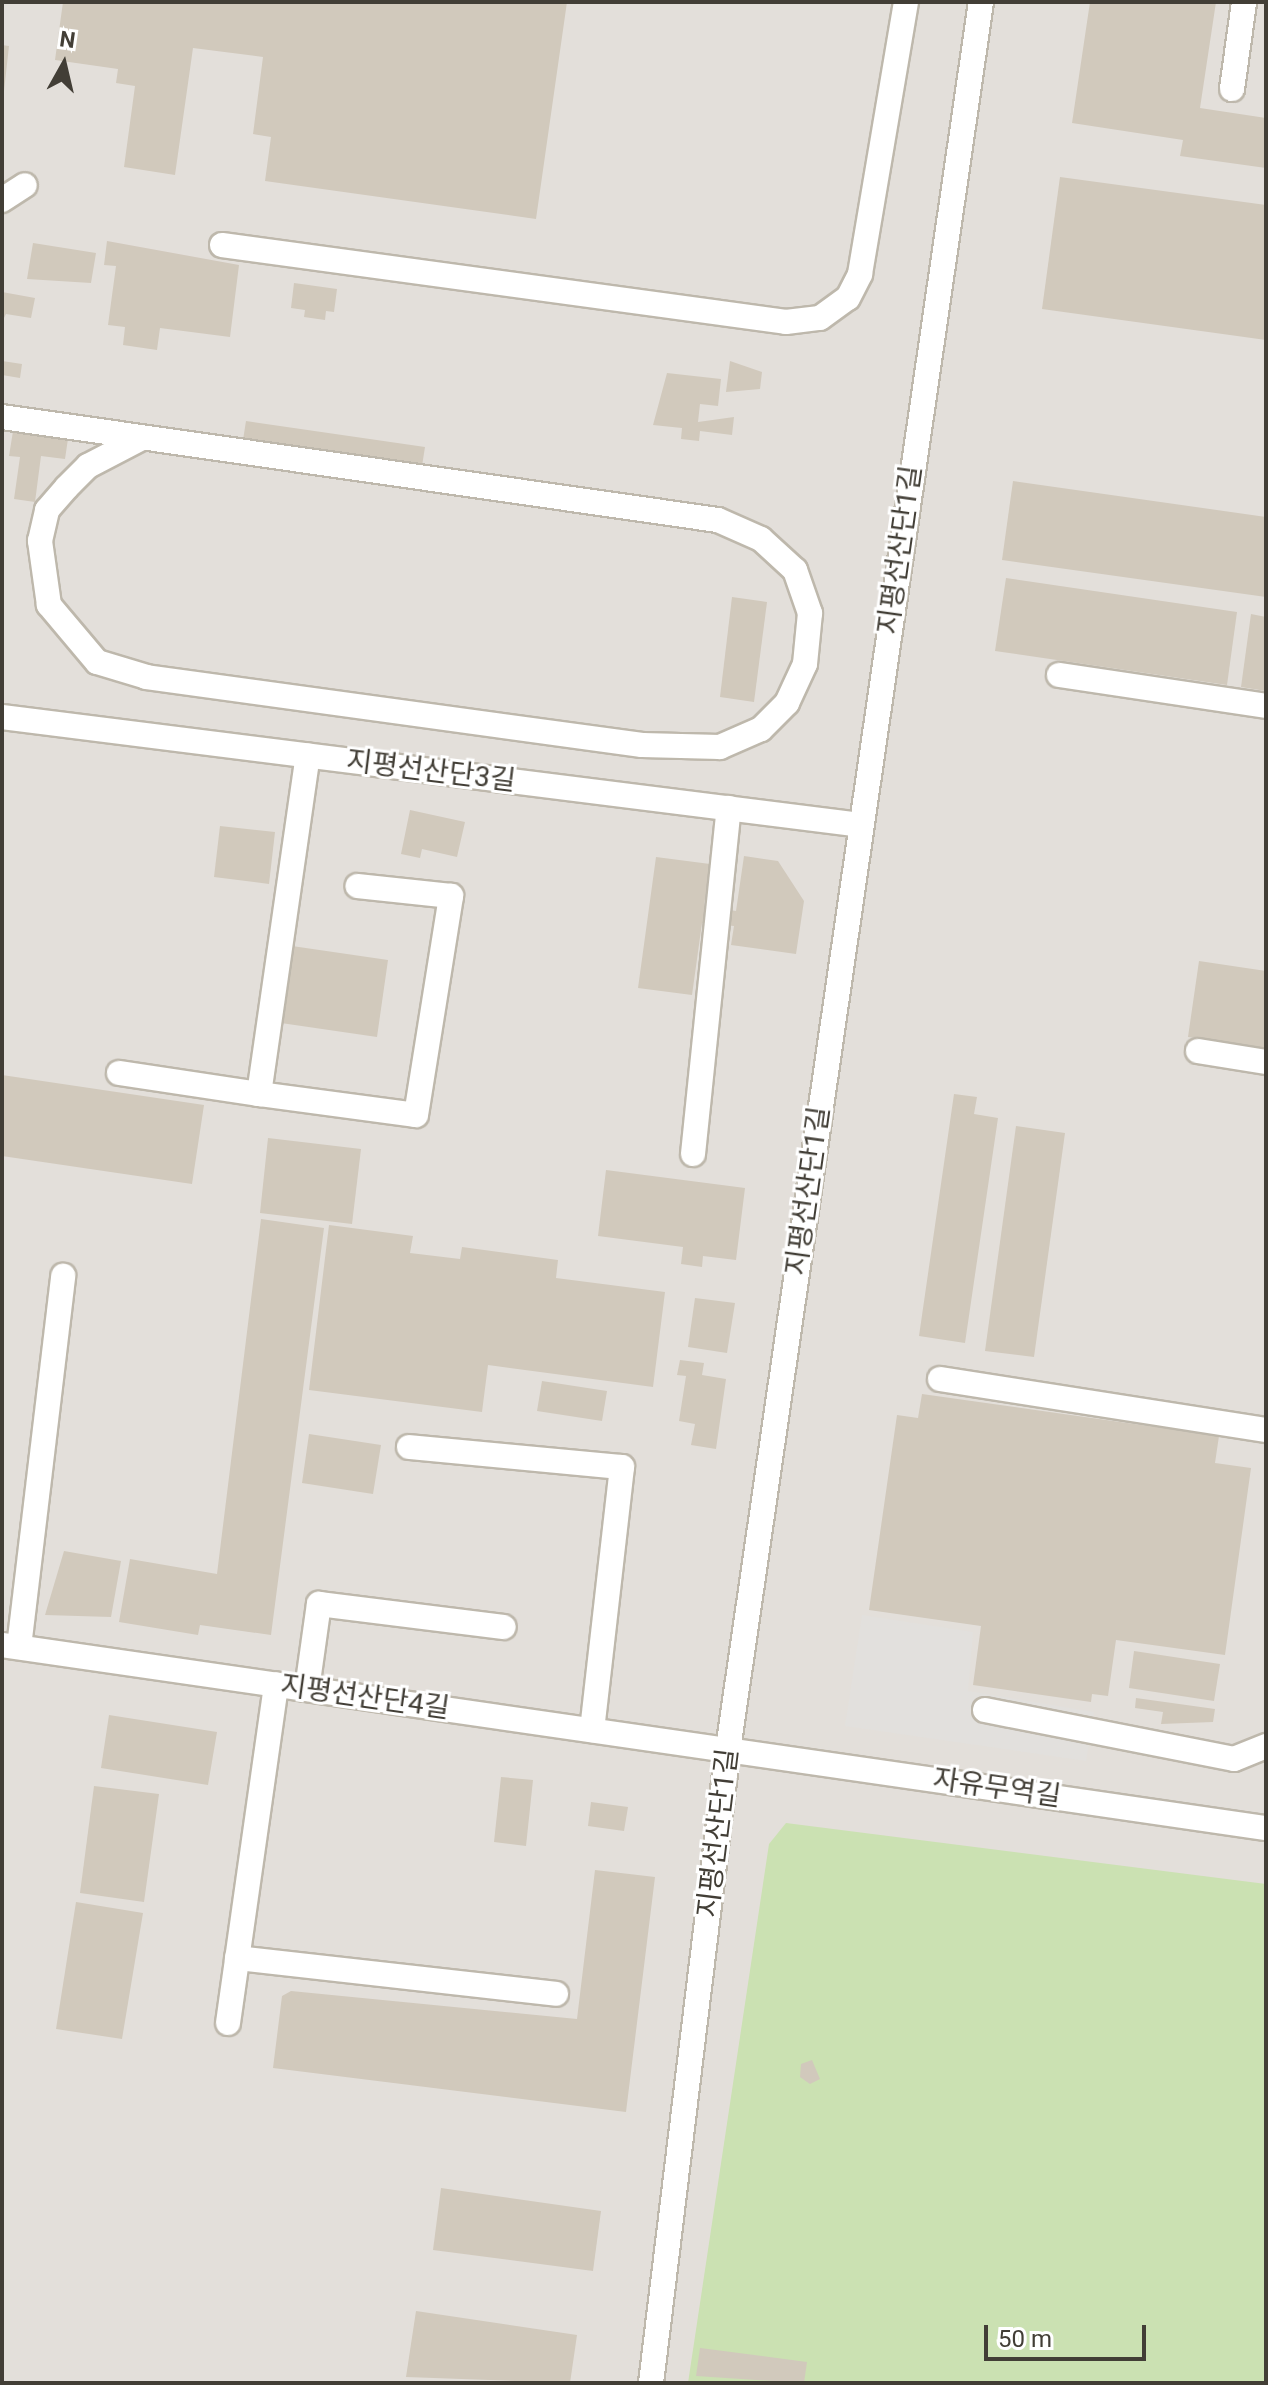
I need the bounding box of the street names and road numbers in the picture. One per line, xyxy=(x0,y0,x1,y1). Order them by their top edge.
street label: 지평선산단1길 xyxy=(872,463,928,637)
street label: 지평선산단3길 xyxy=(344,744,518,798)
street label: 지평선산단1길 xyxy=(780,1104,836,1278)
street label: 지평선산단4길 xyxy=(278,1669,452,1725)
street label: 지평선산단1길 xyxy=(691,1746,745,1920)
street label: 자유무역길 xyxy=(931,1762,1063,1814)

